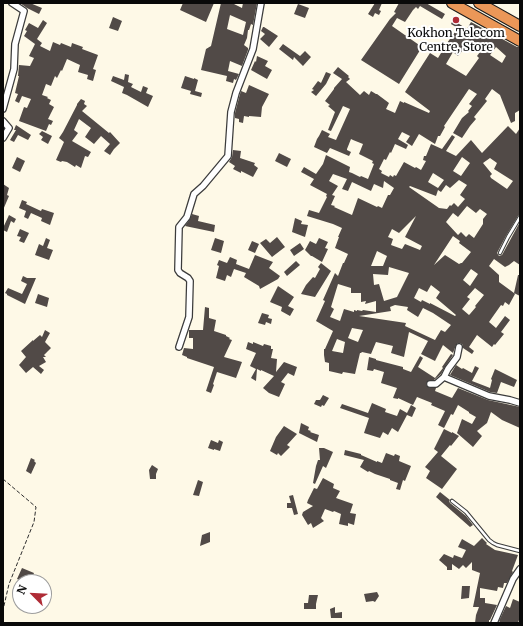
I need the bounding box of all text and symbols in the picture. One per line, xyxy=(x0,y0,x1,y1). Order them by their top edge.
marker: Kokhon Telecom Centre, Store xyxy=(451,15,461,25)
place label: Kokhon Telecom Centre, Store xyxy=(407,27,505,55)
north arrow xyxy=(12,574,52,614)
text: N xyxy=(14,583,30,596)

